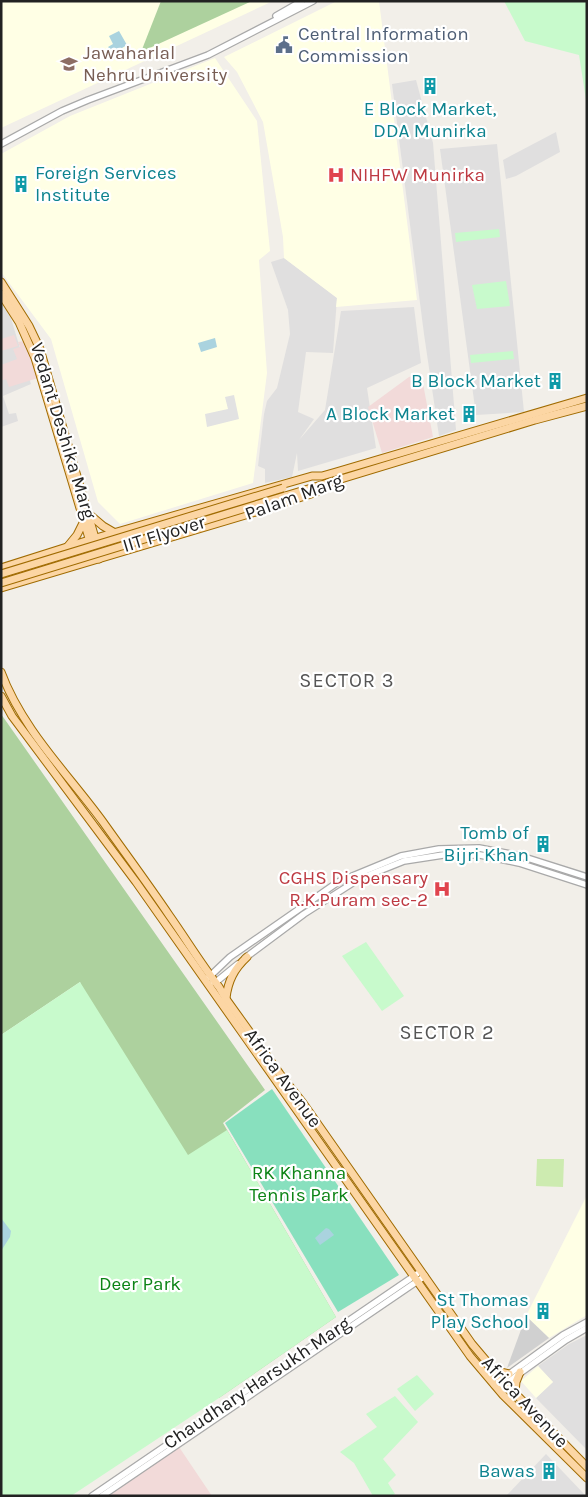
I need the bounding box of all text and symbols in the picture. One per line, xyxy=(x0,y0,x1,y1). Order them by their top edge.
place label: Central Information Commission xyxy=(298,23,469,67)
public building icon: Central Information Commission xyxy=(274,35,294,55)
place label: Jawaharlal Nehru University xyxy=(83,42,228,86)
school or university icon: Jawaharlal Nehru University xyxy=(59,54,79,74)
building icon: E Block Market, DDA Munirka xyxy=(420,76,440,96)
place label: E Block Market, DDA Munirka xyxy=(364,98,496,142)
place label: Foreign Services Institute xyxy=(35,162,177,206)
place label: NIHFW Munirka xyxy=(350,164,485,186)
hospital icon: NIHFW Munirka xyxy=(326,165,346,185)
building icon: Foreign Services Institute xyxy=(11,174,31,194)
street label: Vedant Deshika Marg xyxy=(26,340,100,522)
place label: B Block Market xyxy=(411,370,541,392)
building icon: B Block Market xyxy=(545,371,565,391)
place label: A Block Market xyxy=(326,403,455,425)
building icon: A Block Market xyxy=(459,404,479,424)
street label: Palam Marg xyxy=(242,469,346,525)
street label: IIT Flyover xyxy=(120,511,208,557)
district label: SECTOR 3 xyxy=(299,669,395,692)
place label: Tomb of Bijri Khan xyxy=(444,822,529,866)
building icon: Tomb of Bijri Khan xyxy=(533,834,553,854)
place label: CGHS Dispensary R.K.Puram sec-2 xyxy=(279,867,428,911)
hospital icon: CGHS Dispensary R.K.Puram sec-2 xyxy=(432,879,452,899)
district label: SECTOR 2 xyxy=(399,1021,495,1044)
street label: Africa Avenue xyxy=(240,1024,326,1132)
park label: RK Khanna Tennis Park xyxy=(249,1162,349,1206)
park label: Deer Park xyxy=(99,1273,181,1295)
place label: St Thomas Play School xyxy=(431,1289,529,1333)
building icon: St Thomas Play School xyxy=(533,1301,553,1321)
street label: Chaudhary Harsukh Marg xyxy=(159,1312,355,1454)
street label: Africa Avenue xyxy=(477,1352,573,1452)
place label: Bawas xyxy=(479,1460,535,1482)
building icon: Bawas xyxy=(539,1461,559,1481)

